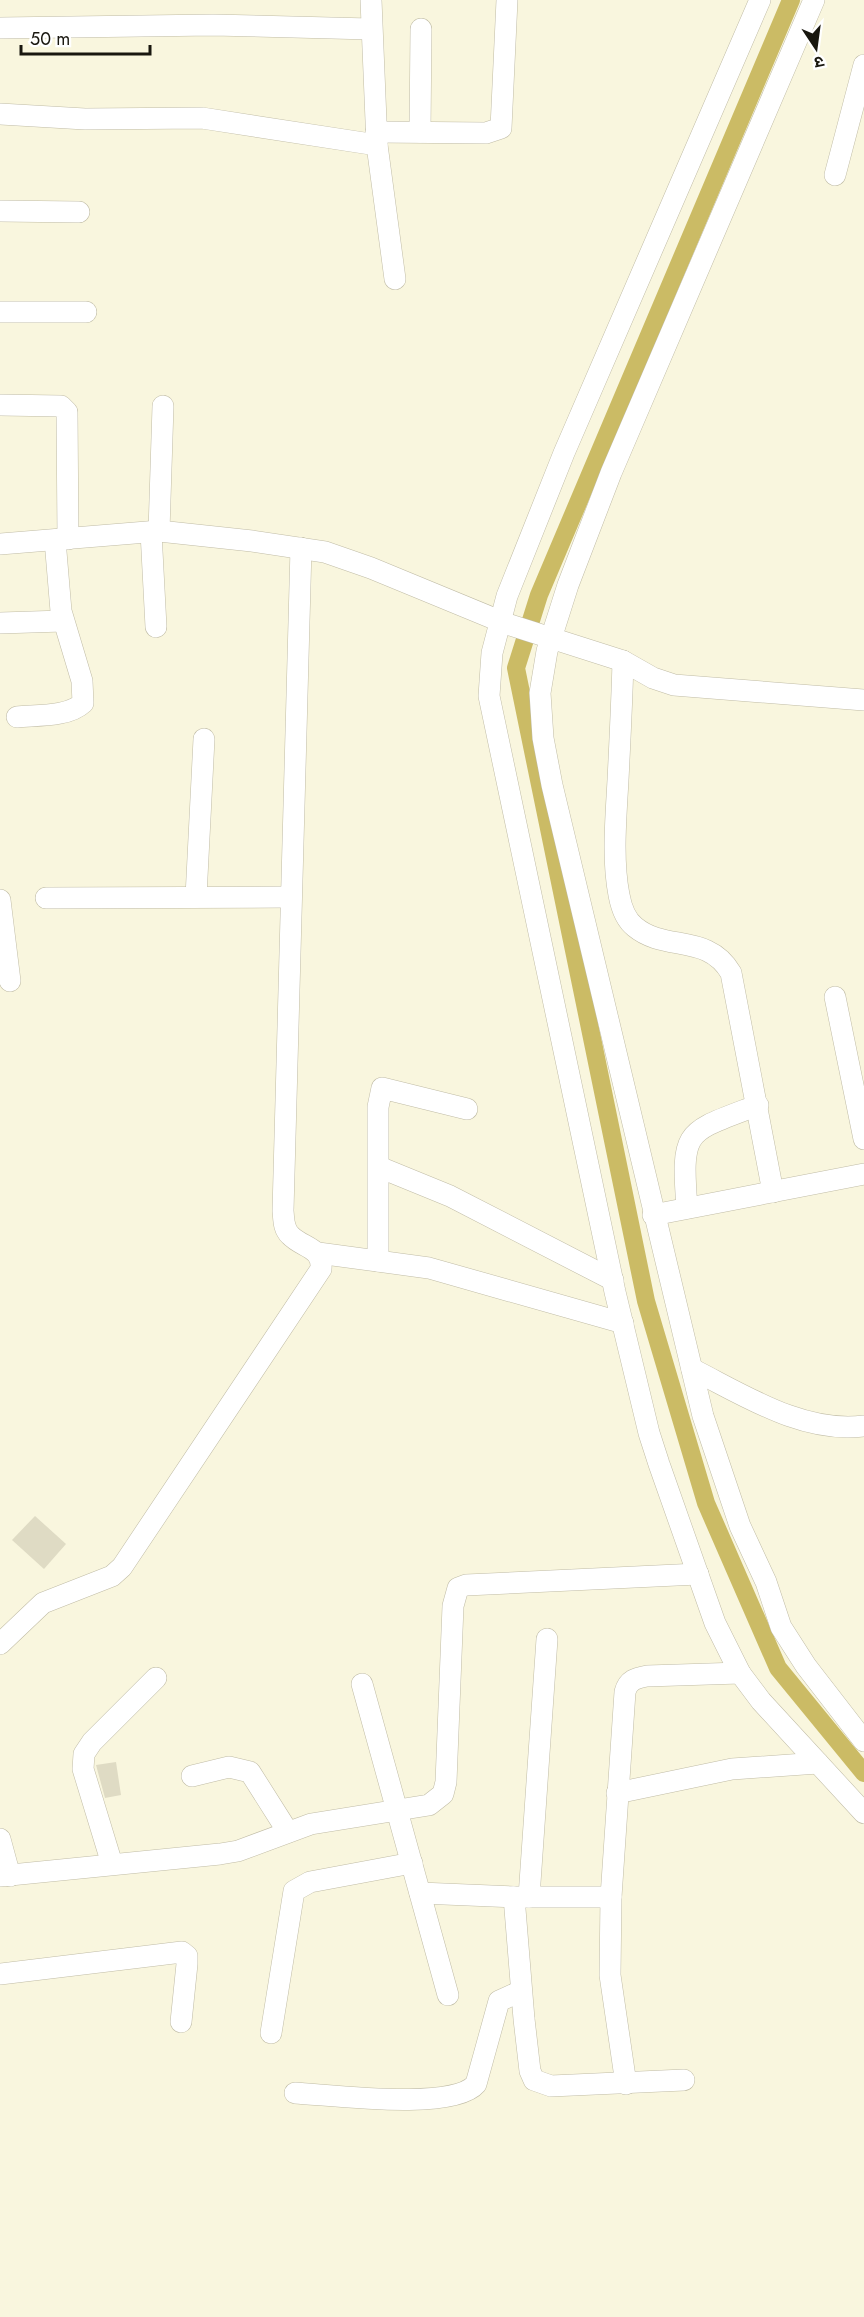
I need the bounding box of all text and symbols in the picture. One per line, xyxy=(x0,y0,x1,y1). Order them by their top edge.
scale bar xyxy=(21,18,150,56)
north arrow xyxy=(786,18,846,78)
text: 50 m xyxy=(30,26,70,52)
text: उ xyxy=(811,50,826,75)

